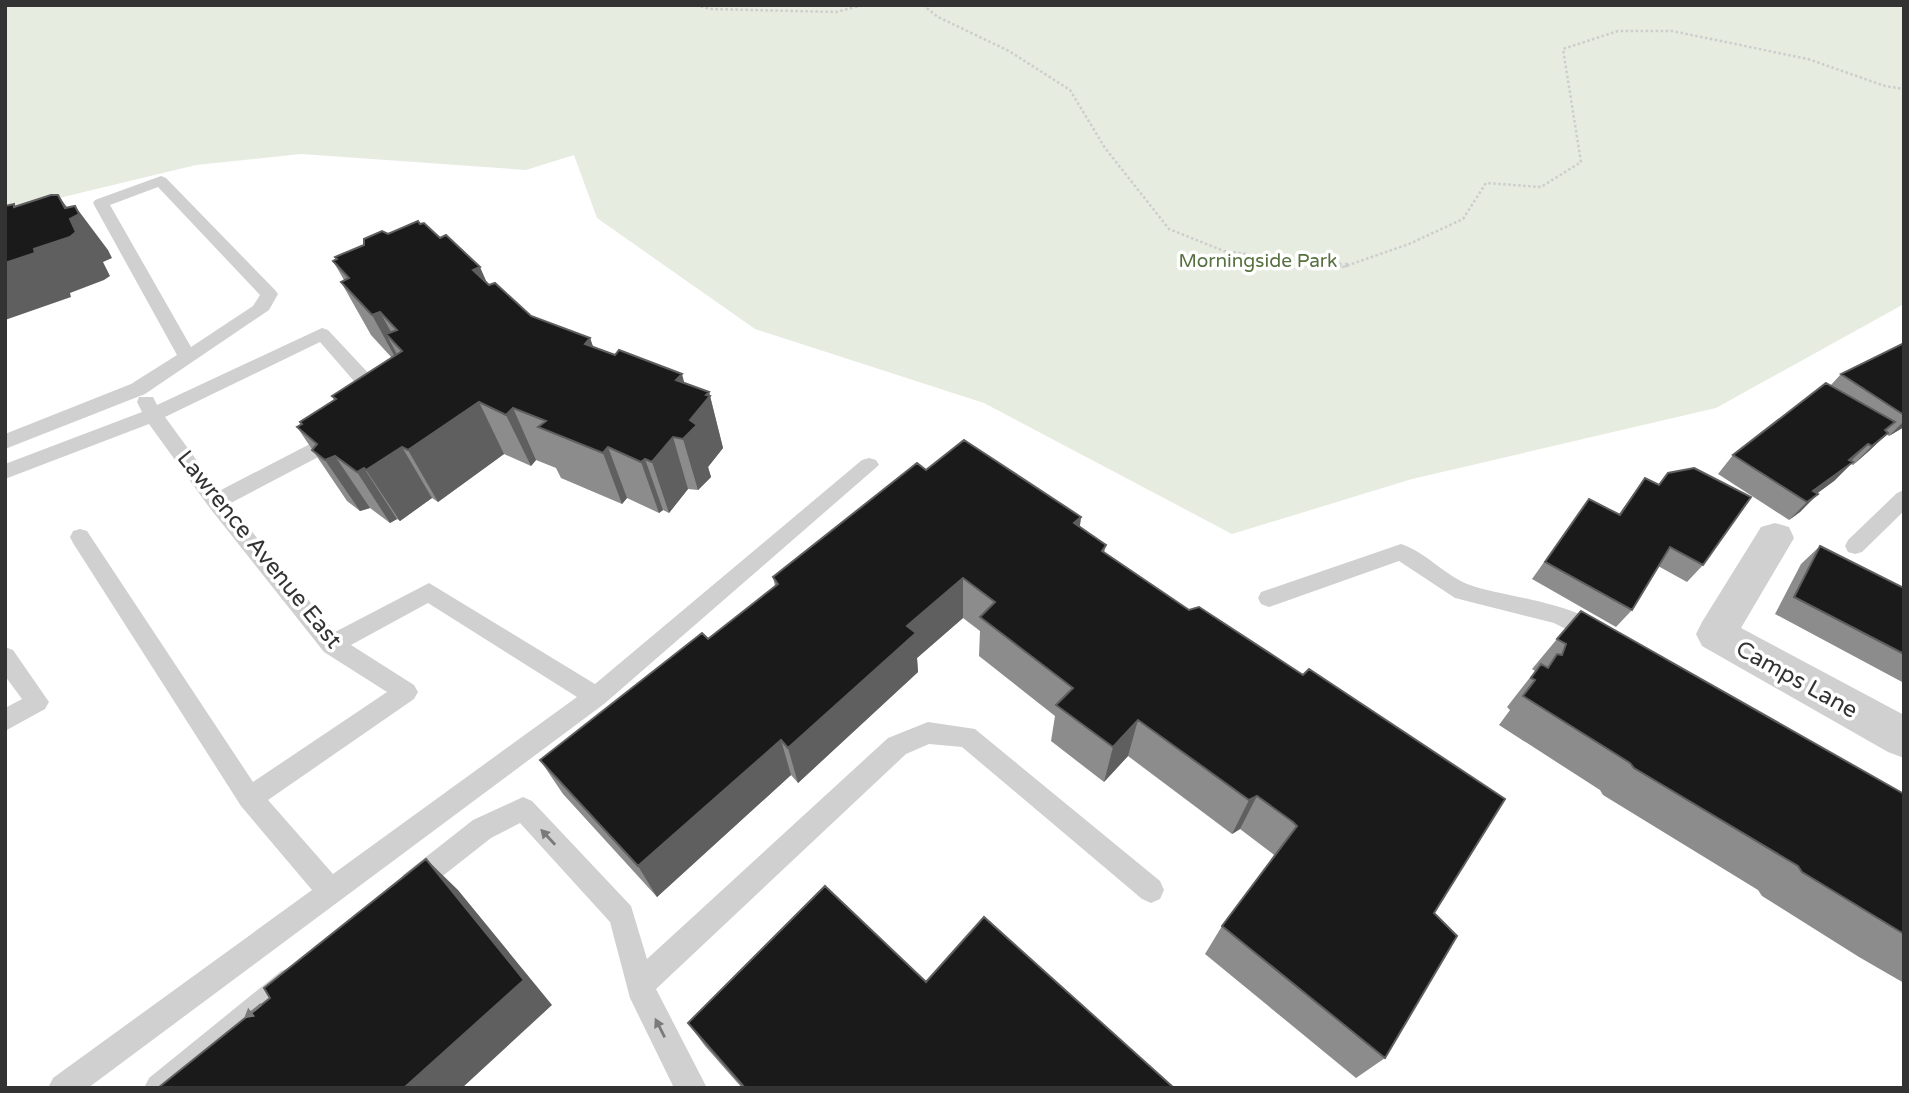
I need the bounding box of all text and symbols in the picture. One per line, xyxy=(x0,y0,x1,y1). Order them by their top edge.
park label: Morningside Park xyxy=(1179,250,1337,272)
street label: Lawrence Avenue East xyxy=(171,445,348,654)
street label: Camps Lane xyxy=(1731,635,1862,725)
one-way arrow xyxy=(540,828,556,845)
one-way arrow xyxy=(245,1003,262,1018)
one-way arrow xyxy=(654,1018,665,1038)

